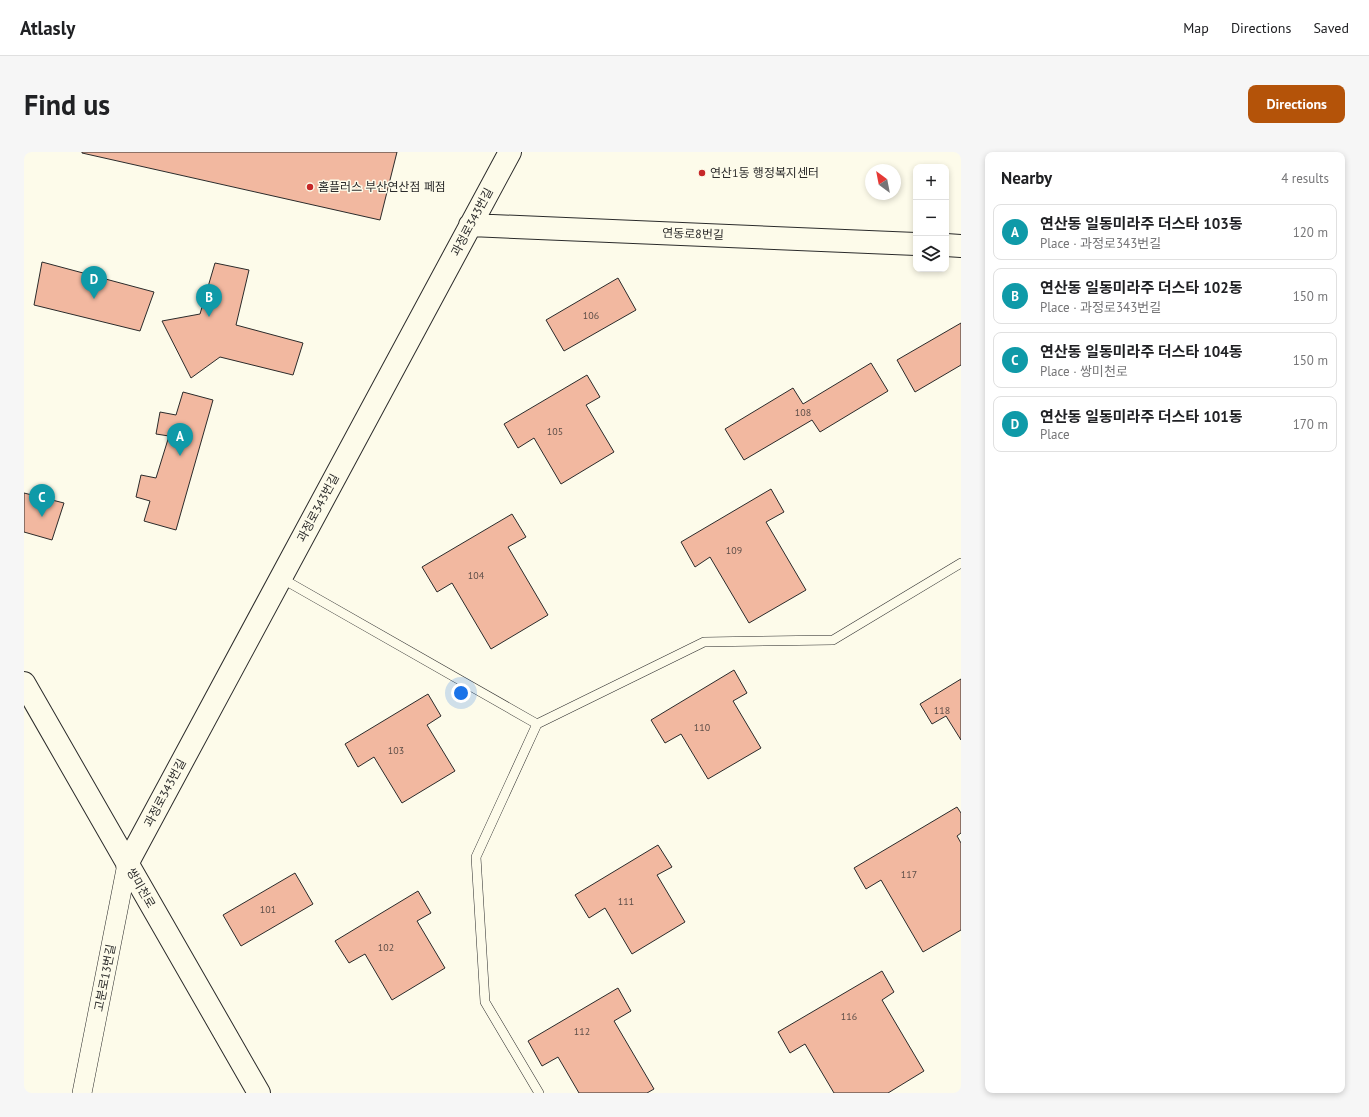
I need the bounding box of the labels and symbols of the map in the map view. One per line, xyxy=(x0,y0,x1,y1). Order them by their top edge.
north arrow xyxy=(865,164,901,200)
place label: 연산1동 행정복지센터 xyxy=(710,165,819,180)
marker: 연산1동 행정복지센터 xyxy=(697,168,707,178)
place label: 홈플러스 부산연산점 페점 xyxy=(318,179,446,194)
marker: 홈플러스 부산연산점 페점 xyxy=(305,182,315,192)
street label: 과정로343번길 xyxy=(447,185,496,258)
street label: 연동로8번길 xyxy=(662,225,724,242)
pin: D xyxy=(81,266,107,299)
pin: B xyxy=(196,284,222,317)
house number: 106 xyxy=(583,309,599,322)
house number: 108 xyxy=(795,406,811,419)
pin: A xyxy=(167,423,193,456)
house number: 105 xyxy=(547,425,563,438)
street label: 과정로343번길 xyxy=(293,471,342,544)
pin: C xyxy=(29,484,55,517)
house number: 109 xyxy=(726,544,742,557)
house number: 104 xyxy=(468,569,485,582)
your location xyxy=(451,683,471,703)
house number: 118 xyxy=(934,704,950,717)
house number: 110 xyxy=(694,721,711,734)
house number: 103 xyxy=(388,744,404,757)
street label: 과정로343번길 xyxy=(140,756,189,829)
street label: 쌍미천로 xyxy=(124,865,159,911)
house number: 117 xyxy=(901,868,917,881)
house number: 111 xyxy=(618,895,634,908)
house number: 101 xyxy=(260,903,276,916)
house number: 102 xyxy=(378,941,394,954)
street label: 고분로13번길 xyxy=(91,943,118,1013)
house number: 116 xyxy=(841,1010,857,1023)
house number: 112 xyxy=(574,1025,590,1038)

